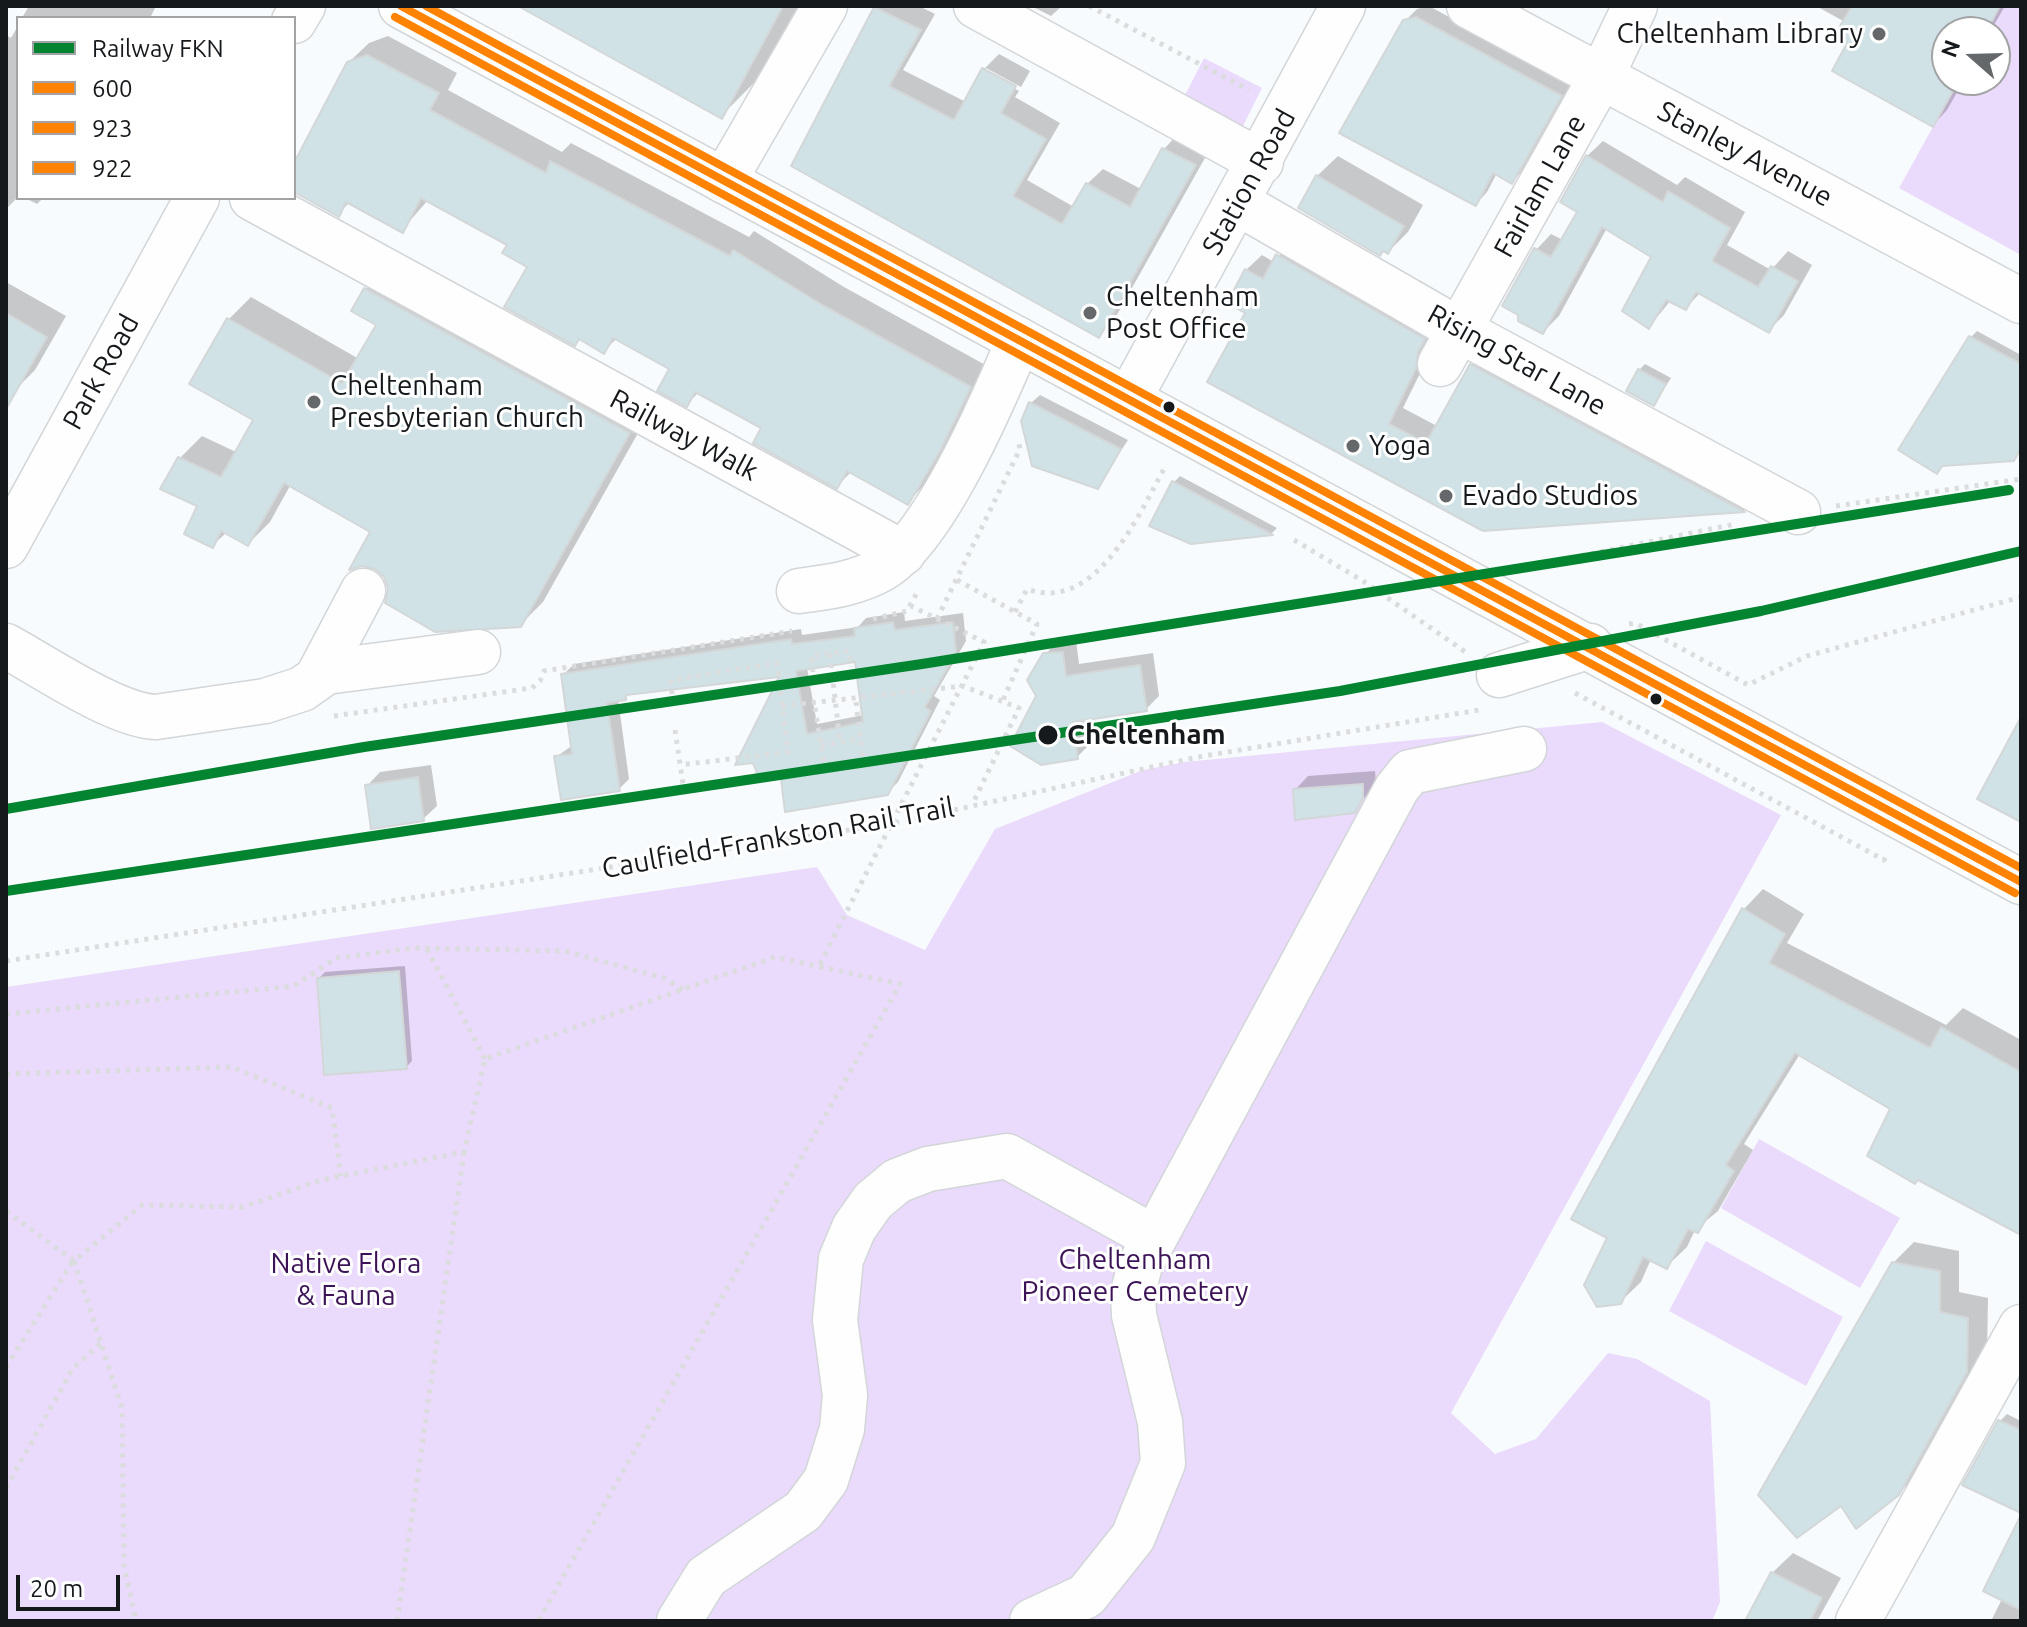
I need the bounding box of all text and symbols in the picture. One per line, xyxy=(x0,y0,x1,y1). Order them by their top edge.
legend xyxy=(16,16,296,200)
north arrow xyxy=(1931,16,2011,96)
place label: Cheltenham Library xyxy=(1617,17,1863,51)
marker: Cheltenham Library xyxy=(1870,25,1888,43)
text: Railway FKN xyxy=(92,35,224,62)
text: N xyxy=(1935,36,1964,60)
text: 600 xyxy=(92,75,133,102)
street label: Stanley Avenue xyxy=(1652,94,1838,214)
street label: Station Road xyxy=(1195,103,1303,261)
street label: Fairlam Lane xyxy=(1487,109,1593,263)
text: 923 xyxy=(92,115,133,142)
text: 922 xyxy=(92,155,133,182)
place label: Cheltenham Post Office xyxy=(1106,280,1259,346)
street label: Rising Star Lane xyxy=(1422,297,1612,423)
marker: Cheltenham Post Office xyxy=(1081,304,1099,322)
street label: Park Road xyxy=(56,308,146,436)
place label: Cheltenham Presbyterian Church xyxy=(330,369,584,435)
street label: Railway Walk xyxy=(604,382,764,488)
marker: Cheltenham Presbyterian Church xyxy=(305,393,323,411)
unlabelled marker xyxy=(1161,399,1177,415)
place label: Yoga xyxy=(1369,429,1431,463)
marker: Yoga xyxy=(1344,437,1362,455)
place label: Evado Studios xyxy=(1462,479,1638,513)
marker: Evado Studios xyxy=(1437,487,1455,505)
unlabelled marker xyxy=(1648,691,1664,707)
place label: Cheltenham xyxy=(1067,718,1226,752)
marker: Cheltenham xyxy=(1036,723,1060,747)
street label: Caulfield-Frankston Rail Trail xyxy=(599,790,957,886)
park label: Cheltenham Pioneer Cemetery xyxy=(1021,1243,1249,1309)
park label: Native Flora & Fauna xyxy=(270,1247,422,1313)
scale bar xyxy=(20,1559,124,1609)
text: 20 m xyxy=(30,1575,83,1602)

